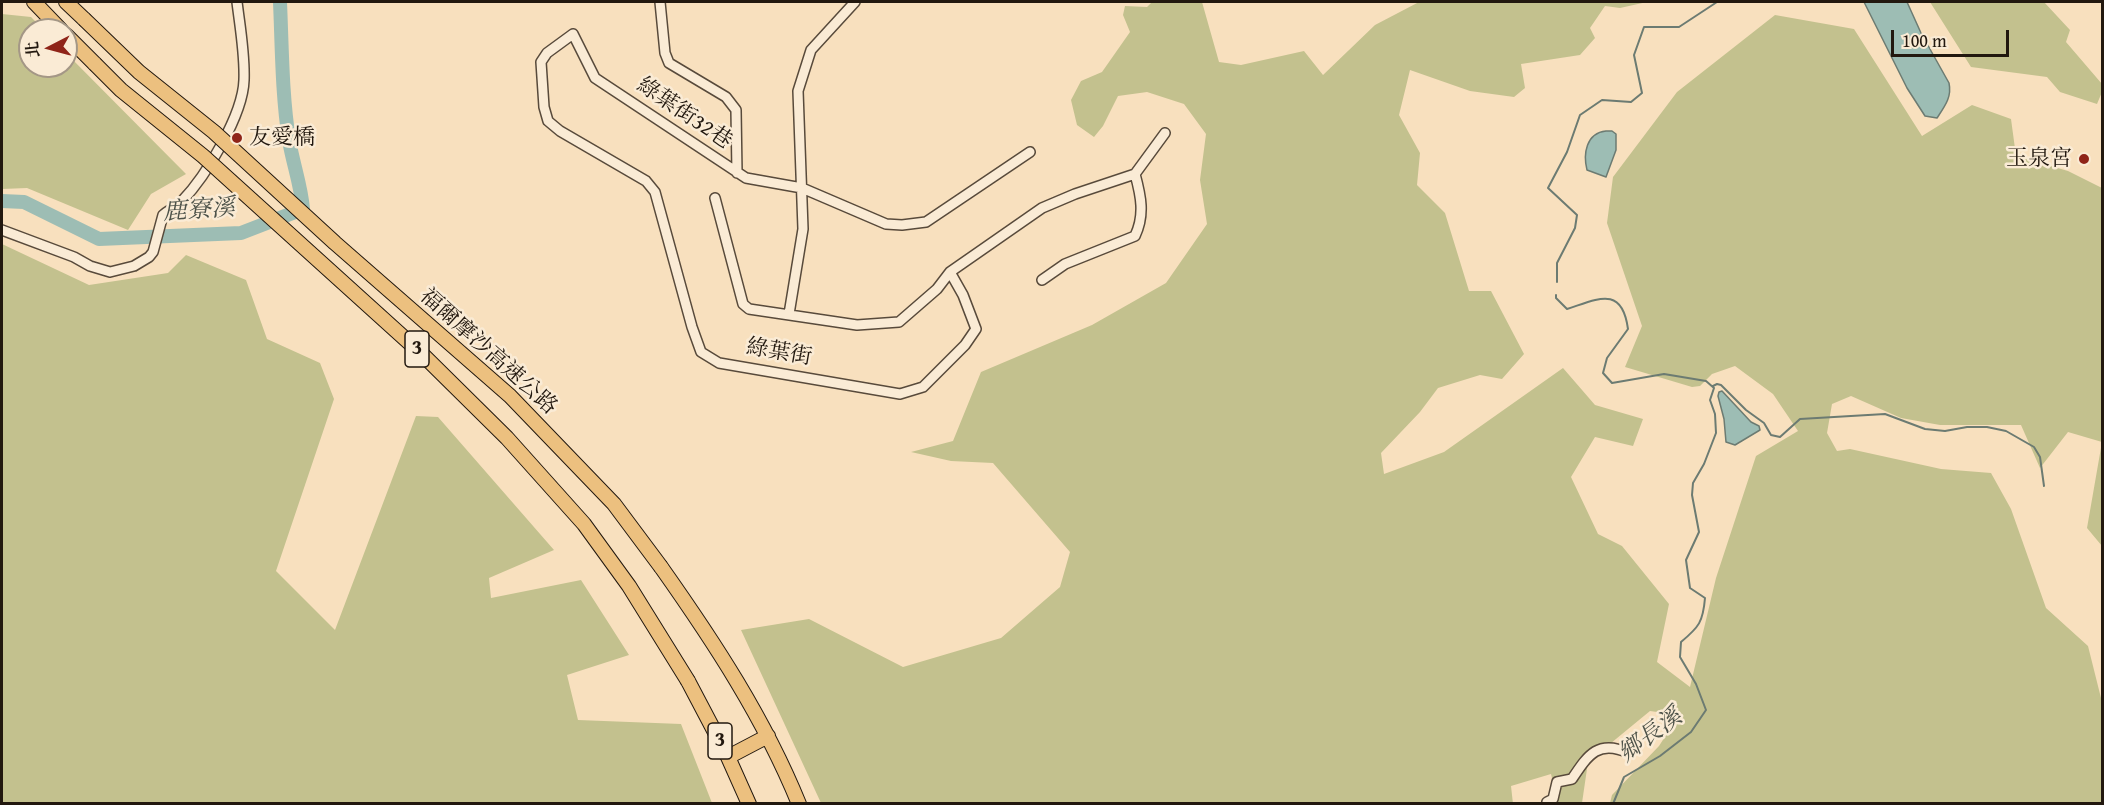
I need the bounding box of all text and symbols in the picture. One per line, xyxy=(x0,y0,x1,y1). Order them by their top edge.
north arrow xyxy=(18,18,78,78)
scale bar xyxy=(1894,18,2012,56)
text: 100 m xyxy=(1902,27,1947,54)
text: 北 xyxy=(19,40,45,59)
street label: 綠葉街32巷 xyxy=(631,73,737,155)
place label: 友愛橋 xyxy=(249,125,315,151)
marker: 友愛橋 xyxy=(230,131,244,145)
place label: 玉泉宮 xyxy=(2006,146,2072,172)
marker: 玉泉宮 xyxy=(2077,152,2091,166)
water label: 鹿寮溪 xyxy=(162,194,236,228)
street label: 福爾摩沙高速公路 xyxy=(414,283,562,421)
road number: 3 xyxy=(405,331,429,367)
street label: 綠葉街 xyxy=(744,334,814,372)
water label: 鄉長溪 xyxy=(1614,703,1688,769)
road number: 3 xyxy=(708,723,732,759)

